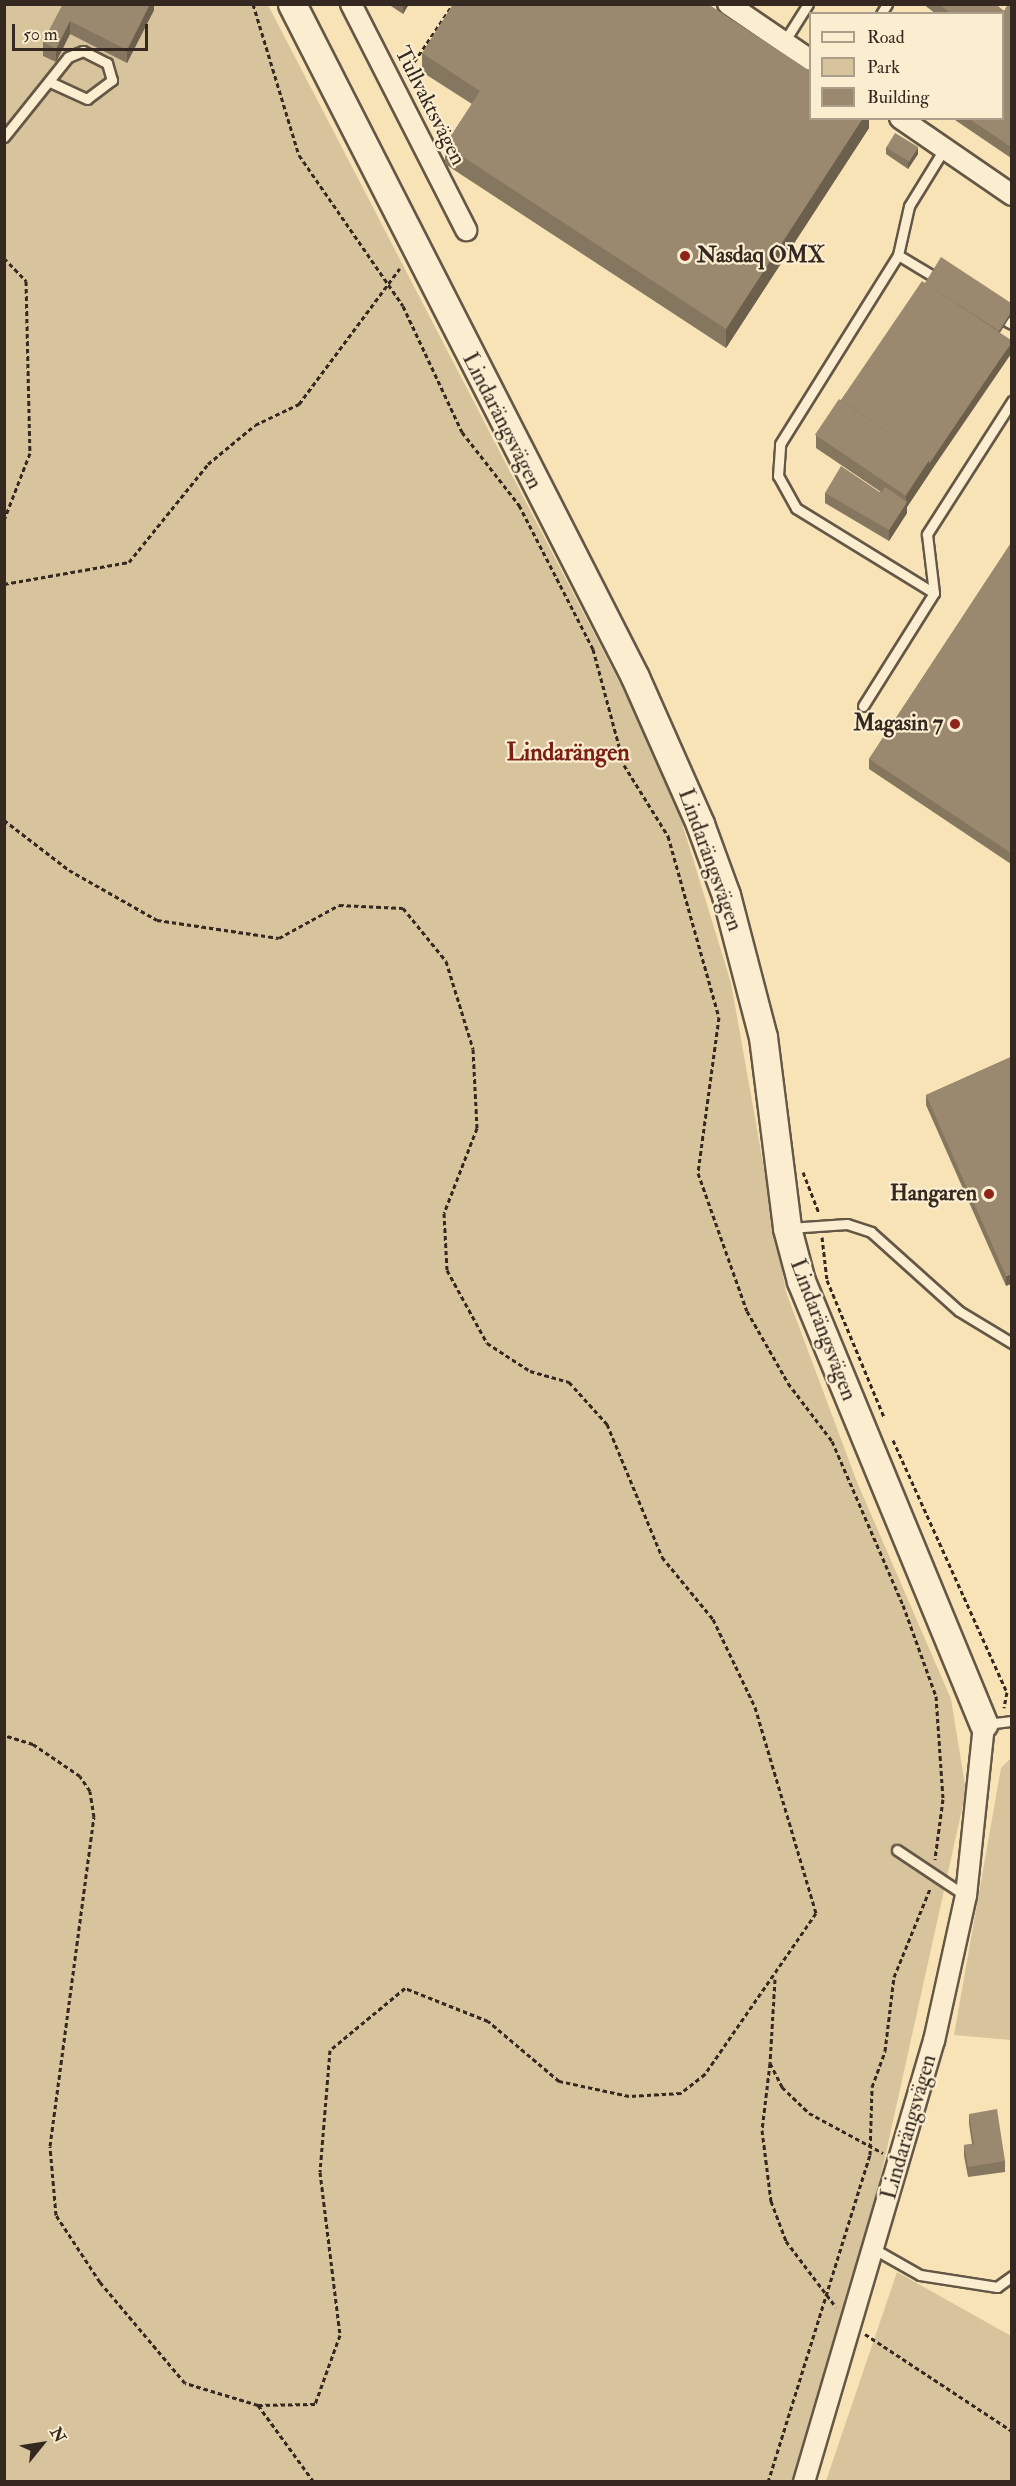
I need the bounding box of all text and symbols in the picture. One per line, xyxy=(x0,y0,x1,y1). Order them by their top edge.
scale bar xyxy=(15,12,152,50)
legend xyxy=(809,12,1004,120)
text: 50 m xyxy=(23,23,58,46)
text: Road xyxy=(867,26,905,49)
street label: Tullvaktsvägen xyxy=(389,42,471,170)
text: Park xyxy=(867,56,900,79)
text: Building xyxy=(867,86,929,109)
place label: Nasdaq OMX xyxy=(697,243,825,269)
marker: Nasdaq OMX xyxy=(678,249,692,263)
street label: Lindarängsvägen xyxy=(456,348,548,494)
place label: Magasin 7 xyxy=(853,711,943,737)
marker: Magasin 7 xyxy=(948,717,962,731)
district label: Lindarängen xyxy=(506,739,630,767)
street label: Lindarängsvägen xyxy=(672,785,748,935)
place label: Hangaren xyxy=(890,1181,977,1207)
marker: Hangaren xyxy=(982,1187,996,1201)
street label: Lindarängsvägen xyxy=(784,1255,862,1405)
street label: Lindarängsvägen xyxy=(876,2051,942,2203)
north arrow xyxy=(12,2414,72,2474)
text: N xyxy=(45,2424,70,2446)

